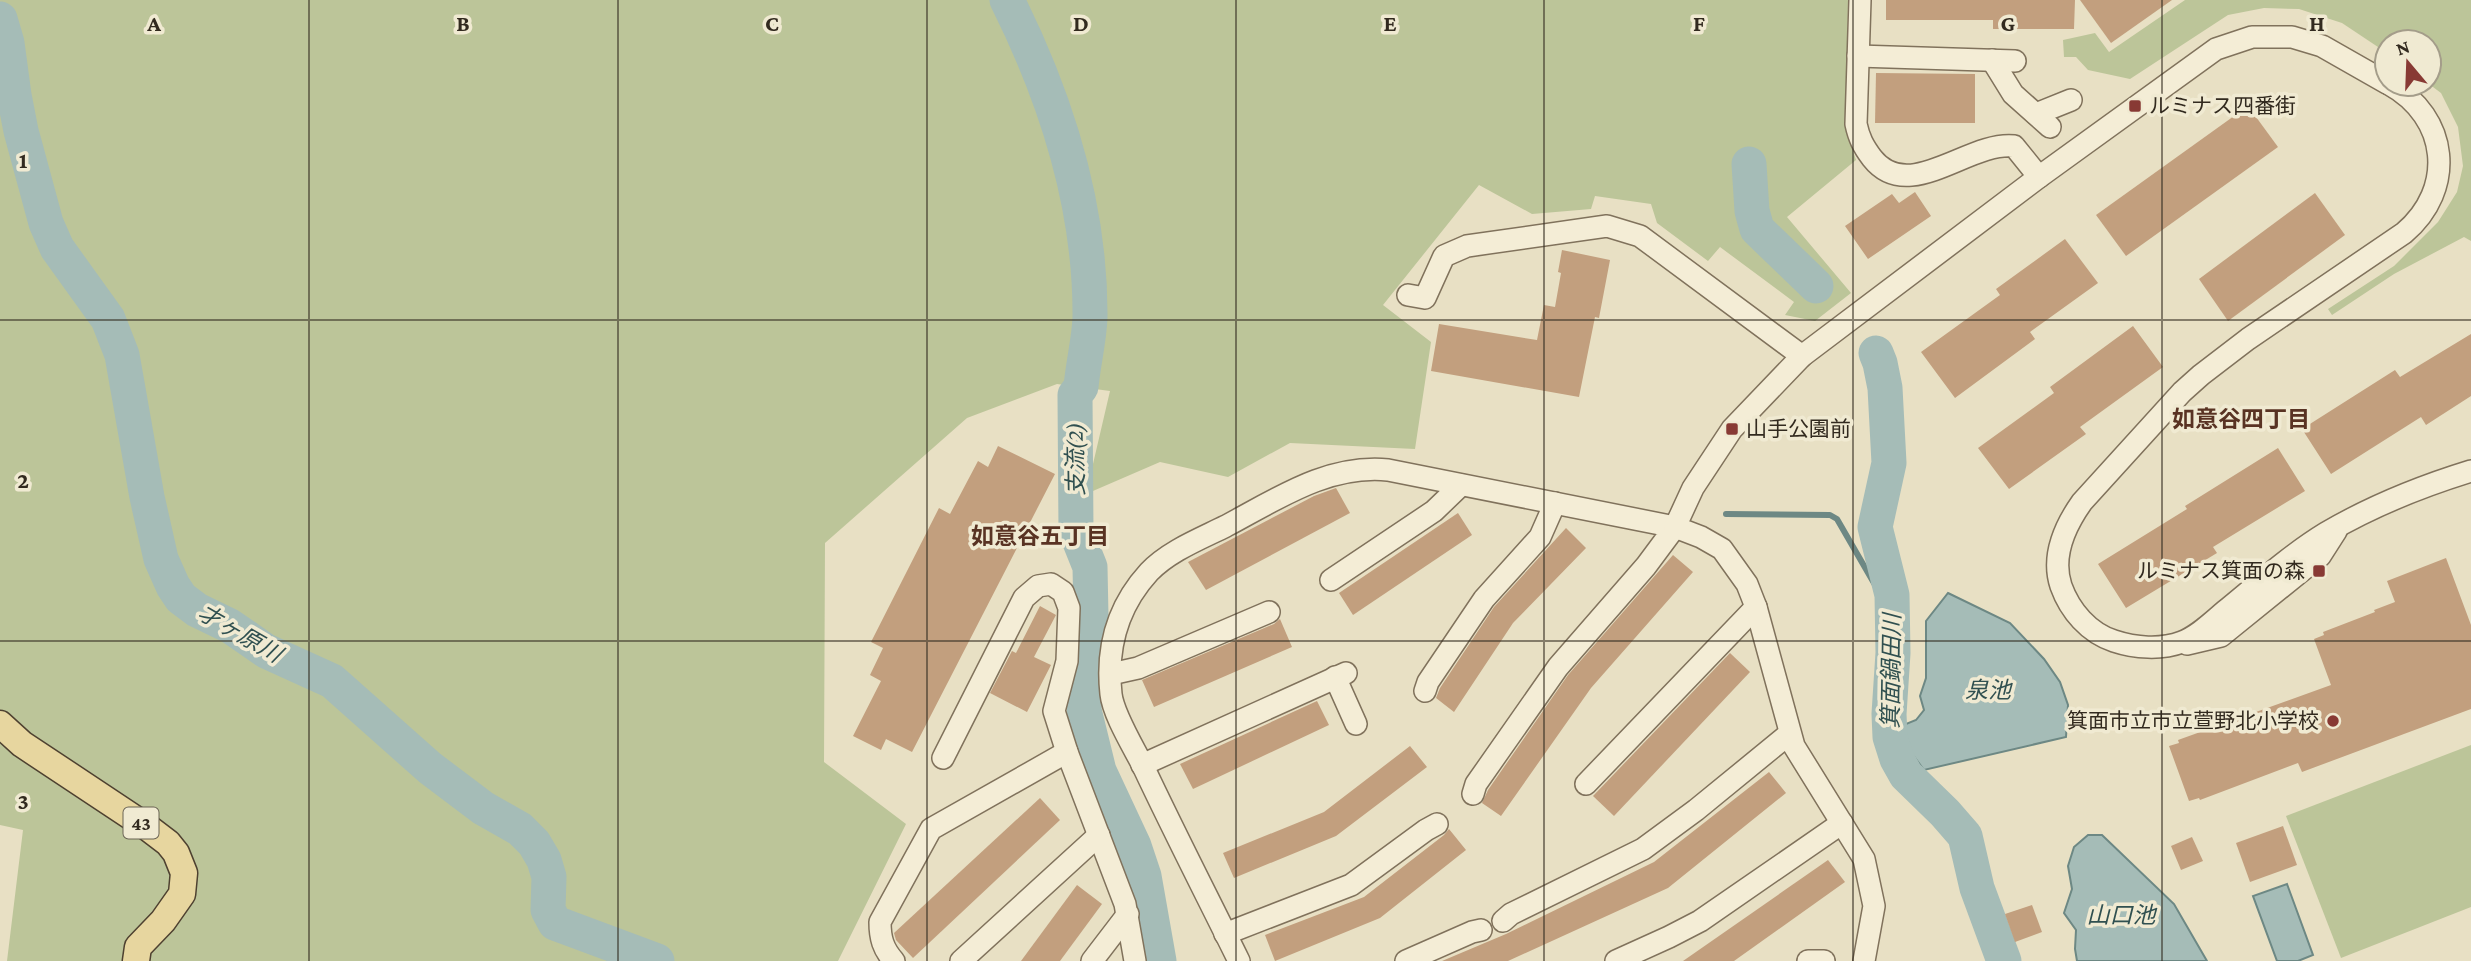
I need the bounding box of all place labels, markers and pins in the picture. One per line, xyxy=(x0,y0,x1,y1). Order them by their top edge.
place label: ルミナス四番街 xyxy=(2149,94,2296,118)
marker: ルミナス四番街 xyxy=(2127,98,2143,114)
place label: 山手公園前 xyxy=(1746,417,1851,441)
marker: 山手公園前 xyxy=(1724,421,1740,437)
place label: ルミナス箕面の森 xyxy=(2137,559,2305,583)
marker: ルミナス箕面の森 xyxy=(2311,563,2327,579)
place label: 箕面市立市立萱野北小学校 xyxy=(2067,709,2319,733)
marker: 箕面市立市立萱野北小学校 xyxy=(2325,713,2341,729)

